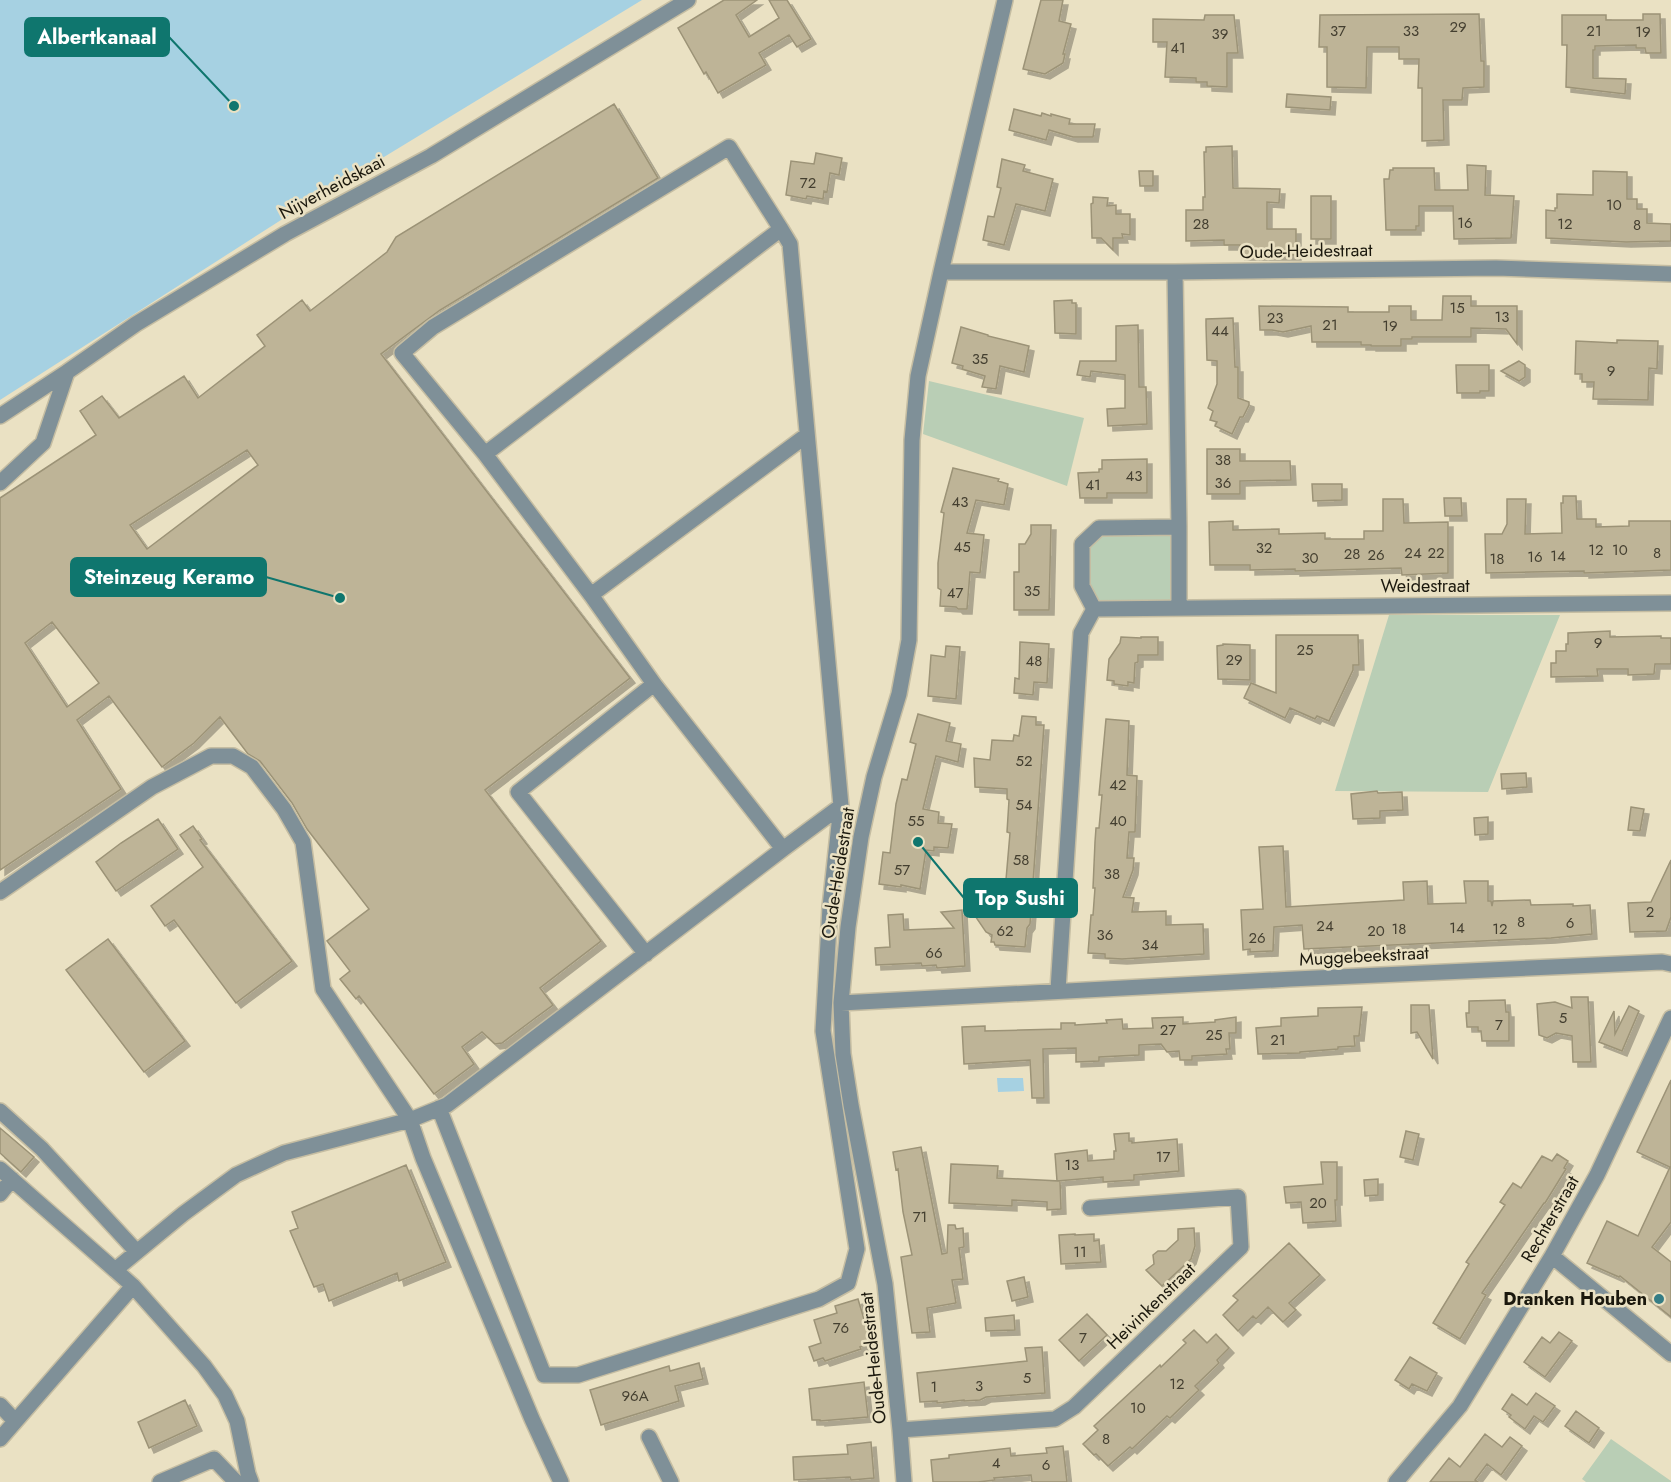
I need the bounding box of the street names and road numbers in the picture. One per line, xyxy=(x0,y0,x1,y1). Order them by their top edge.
street label: Nijverheidskaai xyxy=(274,148,390,226)
street label: Oude-Heidestraat xyxy=(1239,237,1373,265)
street label: Weidestraat xyxy=(1380,573,1470,599)
street label: Oude-Heidestraat xyxy=(815,805,861,941)
street label: Muggebeekstraat xyxy=(1298,940,1430,972)
street label: Rechterstraat xyxy=(1515,1170,1586,1267)
street label: Heivinkenstraat xyxy=(1101,1256,1202,1355)
street label: Oude-Heidestraat xyxy=(853,1290,893,1425)

